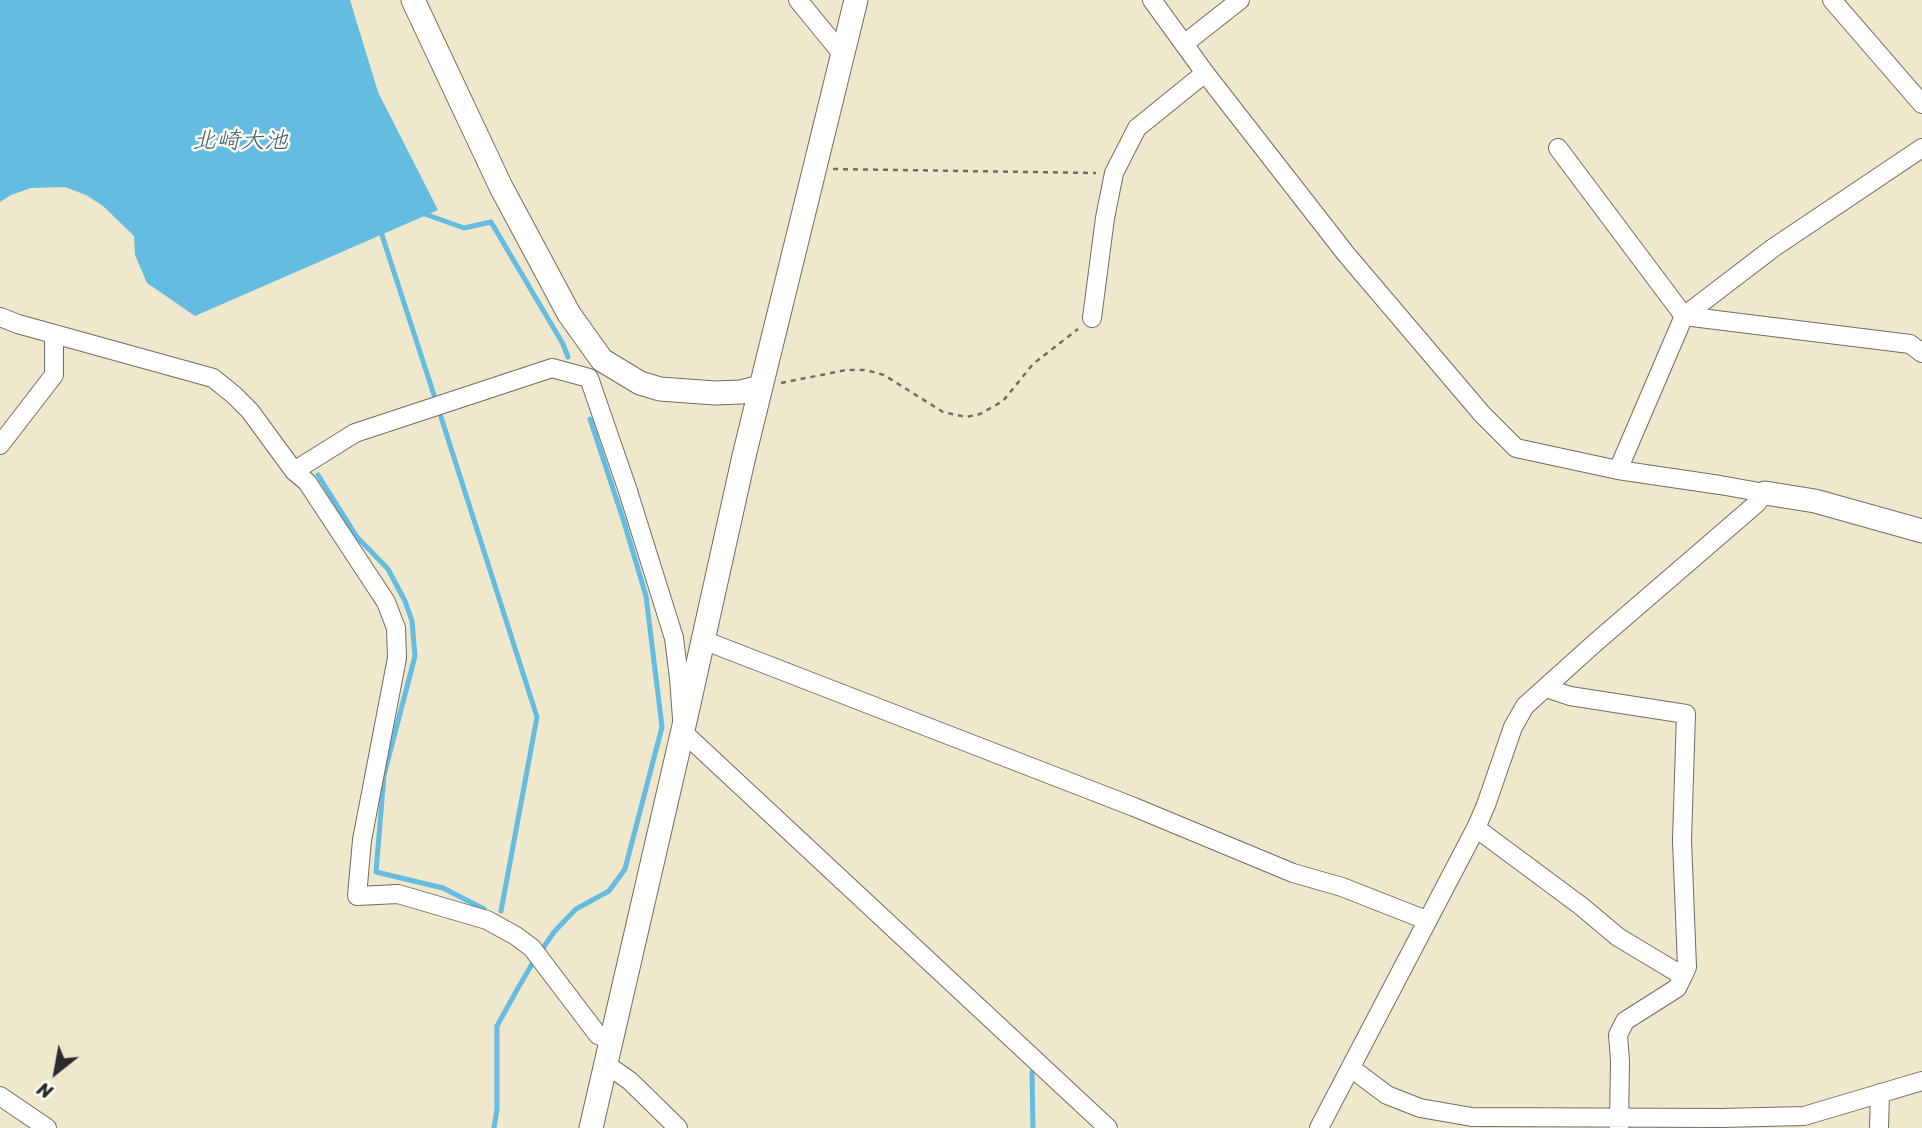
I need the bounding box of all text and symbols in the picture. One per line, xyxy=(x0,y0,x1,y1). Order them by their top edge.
water label: 北崎大池 xyxy=(192,128,288,156)
north arrow xyxy=(21,1037,91,1107)
text: N xyxy=(31,1073,59,1108)

